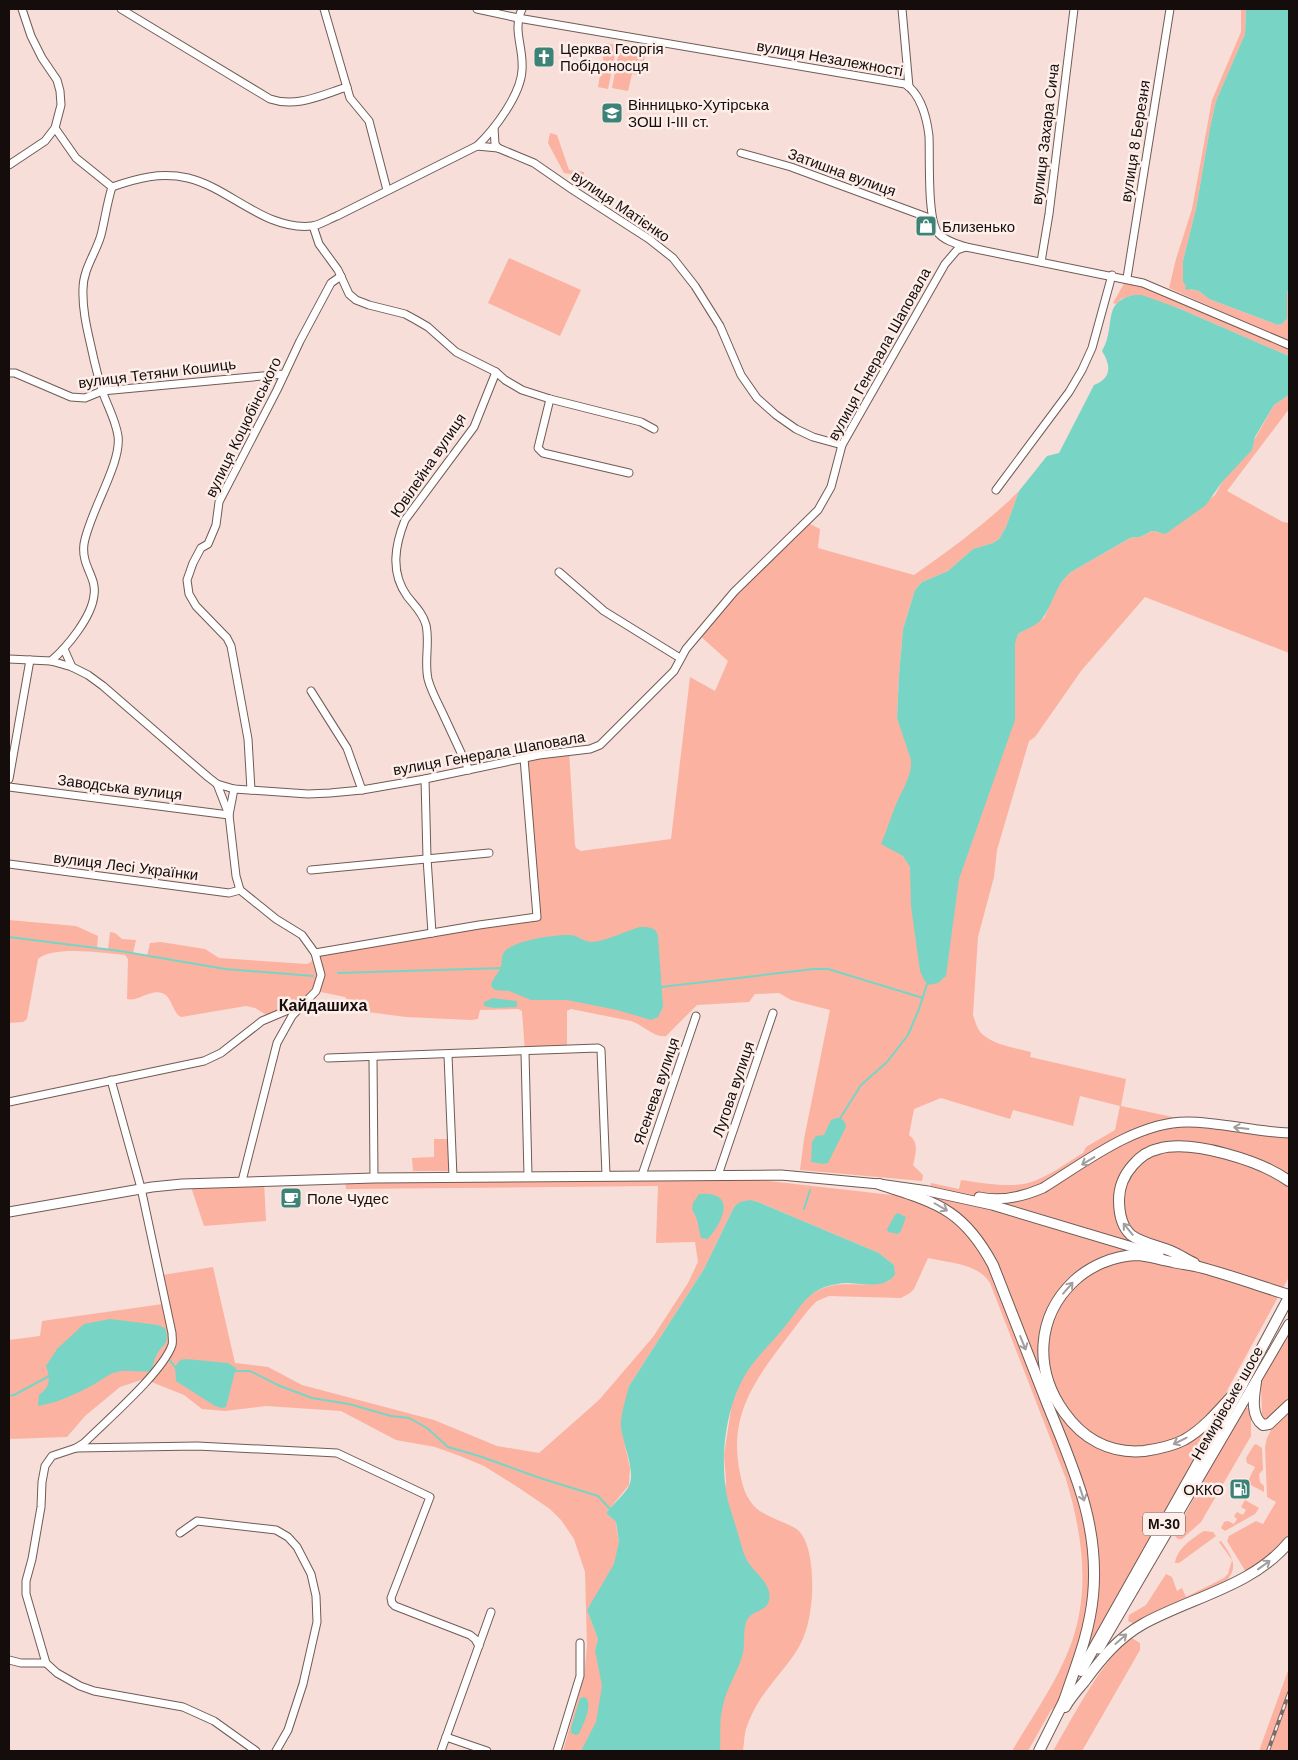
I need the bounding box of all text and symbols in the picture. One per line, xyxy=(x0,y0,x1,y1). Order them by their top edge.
street label: вулиця Незалежності xyxy=(756,37,904,79)
place label: Церква Георгія Побідоносця xyxy=(560,40,664,74)
church icon: Церква Георгія Побідоносця xyxy=(532,45,556,69)
street label: вулиця Захара Сича xyxy=(1028,62,1062,206)
street label: вулиця 8 Березня xyxy=(1117,79,1153,203)
place label: Вінницько-Хутірська ЗОШ І-ІІІ ст. xyxy=(628,96,770,130)
school or university icon: Вінницько-Хутірська ЗОШ І-ІІІ ст. xyxy=(600,101,624,125)
street label: Затишна вулиця xyxy=(786,145,898,199)
street label: вулиця Матієнко xyxy=(569,167,673,245)
shop icon: Близенько xyxy=(914,214,938,238)
place label: Близенько xyxy=(942,218,1015,235)
street label: вулиця Генерала Шаповала xyxy=(824,264,934,443)
street label: вулиця Коцюбінського xyxy=(202,354,284,500)
street label: вулиця Тетяни Кошиць xyxy=(77,355,237,391)
street label: Ювілейна вулиця xyxy=(387,410,469,520)
street label: вулиця Генерала Шаповала xyxy=(392,728,587,778)
street label: Заводська вулиця xyxy=(57,771,183,803)
street label: вулиця Лесі Українки xyxy=(53,849,199,883)
district label: Кайдашиха xyxy=(279,997,367,1014)
street label: Ясенева вулиця xyxy=(630,1035,682,1147)
street label: Лугова вулиця xyxy=(709,1039,757,1139)
one-way arrow xyxy=(1233,1123,1249,1133)
one-way arrow xyxy=(1081,1156,1095,1166)
cafe icon: Поле Чудес xyxy=(279,1186,303,1210)
place label: Поле Чудес xyxy=(307,1190,389,1207)
one-way arrow xyxy=(934,1202,949,1212)
one-way arrow xyxy=(1122,1223,1133,1236)
one-way arrow xyxy=(1062,1281,1074,1294)
one-way arrow xyxy=(1019,1335,1029,1350)
street label: Немирівське шосе xyxy=(1188,1343,1266,1463)
one-way arrow xyxy=(1173,1437,1188,1446)
fuel station icon: ОККО xyxy=(1228,1477,1252,1501)
place label: ОККО xyxy=(1183,1481,1224,1498)
one-way arrow xyxy=(1078,1486,1087,1502)
road number: М-30 xyxy=(1143,1512,1185,1536)
one-way arrow xyxy=(1257,1560,1271,1570)
one-way arrow xyxy=(1114,1634,1127,1645)

